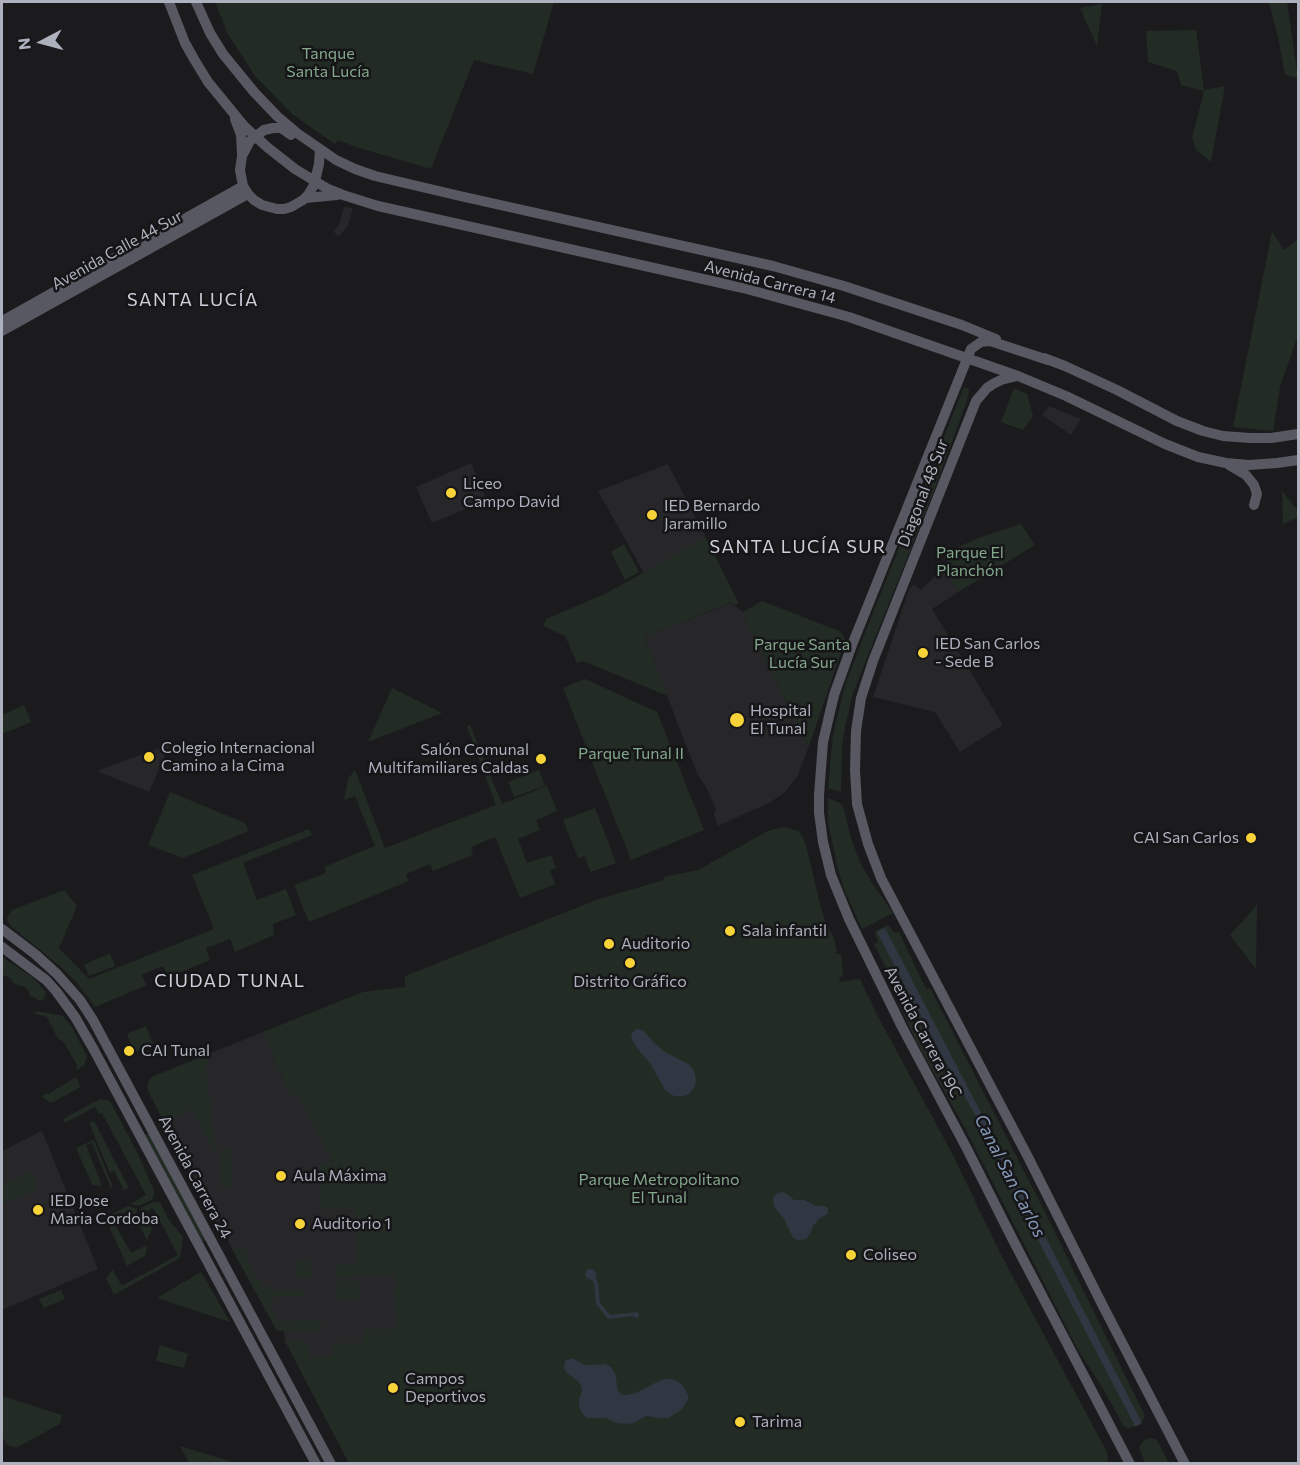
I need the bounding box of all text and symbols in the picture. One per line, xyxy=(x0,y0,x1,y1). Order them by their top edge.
north arrow xyxy=(12,12,72,72)
text: N xyxy=(14,37,34,51)
park label: Tanque Santa Lucía xyxy=(286,44,370,82)
street label: Avenida Calle 44 Sur xyxy=(48,206,186,294)
street label: Avenida Carrera 14 xyxy=(702,256,838,308)
district label: SANTA LUCÍA xyxy=(127,289,259,311)
street label: Diagonal 48 Sur xyxy=(894,436,952,550)
place label: Liceo Campo David xyxy=(463,474,560,512)
marker: Liceo Campo David xyxy=(444,486,458,500)
place label: IED Bernardo Jaramillo xyxy=(664,496,760,534)
marker: IED Bernardo Jaramillo xyxy=(645,508,659,522)
district label: SANTA LUCÍA SUR xyxy=(709,536,887,558)
park label: Parque El Planchón xyxy=(936,543,1004,581)
place label: IED San Carlos - Sede B xyxy=(935,634,1040,672)
park label: Parque Santa Lucía Sur xyxy=(754,635,850,673)
marker: IED San Carlos - Sede B xyxy=(916,646,930,660)
place label: Hospital El Tunal xyxy=(750,701,811,739)
marker: Hospital El Tunal xyxy=(728,711,746,729)
place label: Colegio Internacional Camino a la Cima xyxy=(161,738,315,776)
place label: Salón Comunal Multifamiliares Caldas xyxy=(368,740,529,778)
park label: Parque Tunal II xyxy=(578,744,684,764)
marker: Colegio Internacional Camino a la Cima xyxy=(142,750,156,764)
marker: Salón Comunal Multifamiliares Caldas xyxy=(534,752,548,766)
place label: CAI San Carlos xyxy=(1133,828,1239,848)
marker: CAI San Carlos xyxy=(1244,831,1258,845)
place label: Sala infantil xyxy=(742,921,827,941)
marker: Sala infantil xyxy=(723,924,737,938)
place label: Auditorio xyxy=(621,934,690,954)
marker: Auditorio xyxy=(602,937,616,951)
marker: Distrito Gráfico xyxy=(623,956,637,970)
street label: Avenida Carrera 19C xyxy=(880,963,966,1101)
district label: CIUDAD TUNAL xyxy=(154,970,306,992)
place label: Distrito Gráfico xyxy=(573,972,687,992)
place label: CAI Tunal xyxy=(141,1041,210,1061)
marker: CAI Tunal xyxy=(122,1044,136,1058)
water label: Canal San Carlos xyxy=(970,1111,1050,1241)
street label: Avenida Carrera 24 xyxy=(154,1112,236,1242)
place label: Aula Máxima xyxy=(293,1166,387,1186)
marker: Aula Máxima xyxy=(274,1169,288,1183)
park label: Parque Metropolitano El Tunal xyxy=(578,1170,740,1208)
place label: IED Jose Maria Cordoba xyxy=(50,1191,159,1229)
marker: IED Jose Maria Cordoba xyxy=(31,1203,45,1217)
place label: Auditorio 1 xyxy=(312,1214,391,1234)
marker: Auditorio 1 xyxy=(293,1217,307,1231)
place label: Coliseo xyxy=(863,1245,917,1265)
marker: Coliseo xyxy=(844,1248,858,1262)
place label: Campos Deportivos xyxy=(405,1369,486,1407)
marker: Campos Deportivos xyxy=(386,1381,400,1395)
place label: Tarima xyxy=(752,1412,802,1432)
marker: Tarima xyxy=(733,1415,747,1429)

